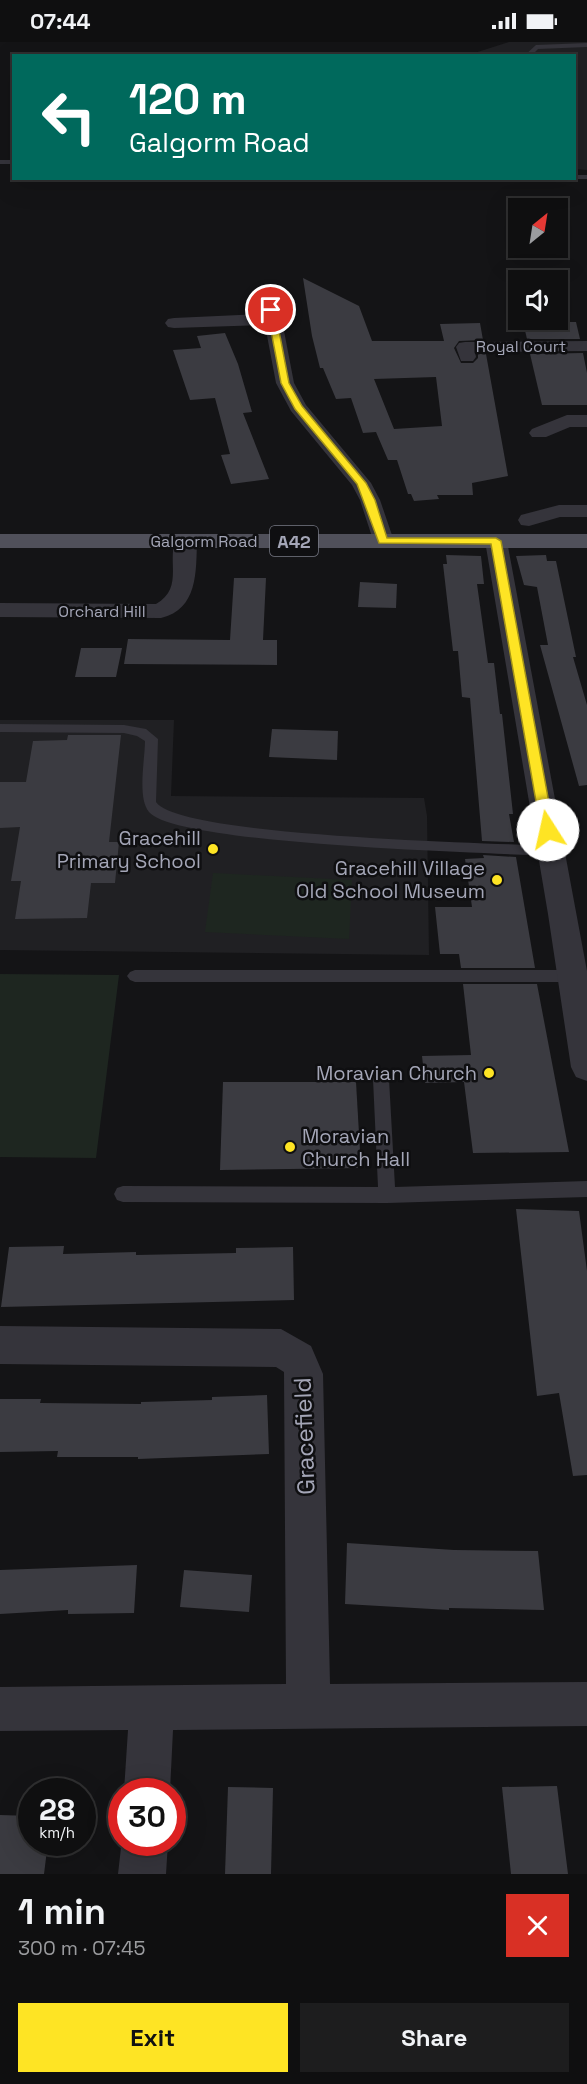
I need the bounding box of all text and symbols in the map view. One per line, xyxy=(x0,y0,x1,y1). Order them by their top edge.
text: 07:44 xyxy=(30,7,91,35)
text: 120 m xyxy=(129,73,247,126)
icon: left xyxy=(30,78,108,156)
text: Galgorm Road xyxy=(129,125,310,160)
north arrow xyxy=(508,198,568,258)
map controls xyxy=(508,198,568,330)
button: sound xyxy=(508,270,568,330)
pin xyxy=(245,284,296,335)
icon: arrive xyxy=(254,293,287,326)
street label: Royal Court xyxy=(476,336,566,357)
road number: A42 xyxy=(270,526,318,556)
street label: Galgorm Road xyxy=(150,531,258,552)
street label: Orchard Hill xyxy=(58,601,146,622)
position arrow xyxy=(516,798,580,862)
place label: Gracehill Primary School xyxy=(57,825,201,874)
marker: Gracehill Primary School xyxy=(206,842,220,856)
place label: Gracehill Village Old School Museum xyxy=(296,855,485,904)
marker: Gracehill Village Old School Museum xyxy=(490,873,504,887)
place label: Moravian Church xyxy=(316,1060,477,1086)
marker: Moravian Church xyxy=(482,1066,496,1080)
place label: Moravian Church Hall xyxy=(302,1123,410,1172)
marker: Moravian Church Hall xyxy=(283,1140,297,1154)
street label: Gracefield xyxy=(286,1377,322,1495)
speed limit sign: 30 xyxy=(108,1778,186,1856)
text: 28 xyxy=(39,1790,75,1829)
text: km/h xyxy=(39,1823,75,1842)
text: 1 min xyxy=(18,1889,106,1935)
button: close xyxy=(506,1894,569,1957)
text: 300 m · 07:45 xyxy=(18,1935,145,1961)
button: Exit xyxy=(18,2003,288,2072)
button: Share xyxy=(300,2003,569,2072)

